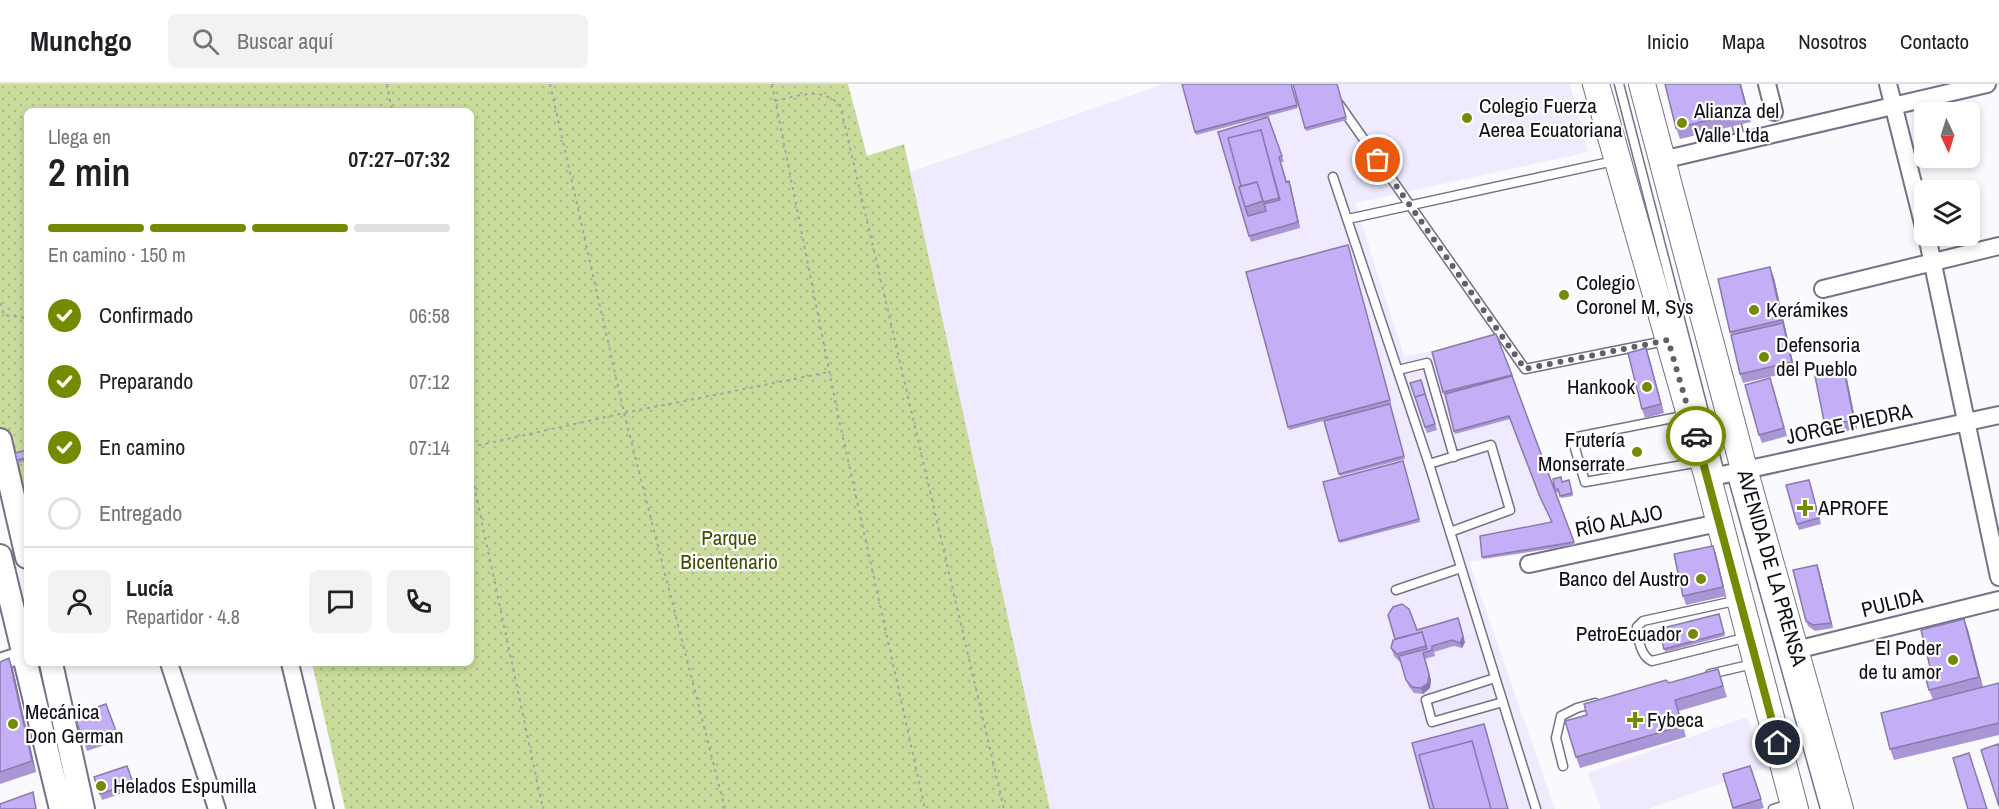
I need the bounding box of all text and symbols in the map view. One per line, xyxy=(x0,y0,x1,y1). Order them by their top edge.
search box xyxy=(168,14,588,68)
text: Munchgo xyxy=(30,22,132,60)
icon: search xyxy=(189,25,222,58)
text: Buscar aquí xyxy=(237,26,333,56)
text: Inicio xyxy=(1647,27,1689,56)
text: Mapa xyxy=(1722,27,1765,56)
text: Nosotros xyxy=(1798,27,1867,56)
text: Contacto xyxy=(1900,27,1969,56)
place label: Colegio Fuerza Aerea Ecuatoriana xyxy=(1478,91,1623,144)
place label: Alianza del Valle Ltda xyxy=(1693,96,1779,149)
north arrow xyxy=(1914,102,1980,168)
map controls xyxy=(1914,102,1980,246)
marker: Colegio Fuerza Aerea Ecuatoriana xyxy=(1460,111,1474,125)
marker: Alianza del Valle Ltda xyxy=(1675,116,1689,130)
text: Llega en xyxy=(48,123,111,150)
pin xyxy=(1352,134,1403,185)
icon: bag xyxy=(1361,143,1394,176)
text: 07:27–07:32 xyxy=(348,144,450,174)
text: 2 min xyxy=(48,146,130,198)
button: layers xyxy=(1914,180,1980,246)
text: En camino · 150 m xyxy=(48,241,186,268)
place label: Colegio Coronel M, Sys xyxy=(1576,268,1694,321)
marker: Colegio Coronel M, Sys xyxy=(1557,288,1571,302)
place label: Kerámikes xyxy=(1766,295,1848,324)
icon: check xyxy=(48,299,81,332)
text: Confirmado xyxy=(99,300,193,330)
text: 06:58 xyxy=(409,302,450,329)
marker: Kerámikes xyxy=(1747,303,1761,317)
place label: Defensoria del Pueblo xyxy=(1776,330,1861,383)
marker: Defensoria del Pueblo xyxy=(1757,350,1771,364)
icon: check xyxy=(48,365,81,398)
text: Preparando xyxy=(99,366,193,396)
text: 07:12 xyxy=(409,368,450,395)
place label: Hankook xyxy=(1567,372,1635,401)
marker: Hankook xyxy=(1640,380,1654,394)
street label: JORGE PIEDRA xyxy=(1783,396,1915,451)
courier xyxy=(1666,406,1726,466)
icon: car xyxy=(1680,420,1713,453)
place label: Frutería Monserrate xyxy=(1538,425,1625,478)
icon: check xyxy=(48,431,81,464)
text: En camino xyxy=(99,432,185,462)
text: 07:14 xyxy=(409,434,450,461)
marker: Frutería Monserrate xyxy=(1630,445,1644,459)
street label: AVENIDA DE LA PRENSA xyxy=(1730,466,1814,670)
place label: APROFE xyxy=(1817,493,1889,522)
street label: RÍO ALAJO xyxy=(1572,497,1665,544)
text: Entregado xyxy=(99,498,182,528)
marker: APROFE xyxy=(1796,499,1814,517)
park label: Parque Bicentenario xyxy=(680,523,778,576)
place label: Banco del Austro xyxy=(1559,564,1689,593)
button: person xyxy=(48,570,111,633)
button: chat xyxy=(309,570,372,633)
button: phone xyxy=(387,570,450,633)
marker: Banco del Austro xyxy=(1694,572,1708,586)
text: Lucía xyxy=(126,573,173,603)
street label: PULIDA xyxy=(1858,581,1926,624)
text: Repartidor · 4.8 xyxy=(126,603,240,630)
place label: PetroEcuador xyxy=(1576,619,1681,648)
marker: PetroEcuador xyxy=(1686,627,1700,641)
place label: El Poder de tu amor xyxy=(1859,633,1941,686)
marker: El Poder de tu amor xyxy=(1946,653,1960,667)
place label: Mecánica Don German xyxy=(25,697,124,750)
place label: Fybeca xyxy=(1647,705,1704,734)
marker: Fybeca xyxy=(1628,713,1642,727)
marker: Mecánica Don German xyxy=(6,717,20,731)
pin xyxy=(1752,717,1803,768)
icon: home xyxy=(1761,726,1794,759)
place label: Helados Espumilla xyxy=(113,771,257,800)
marker: Helados Espumilla xyxy=(94,779,108,793)

